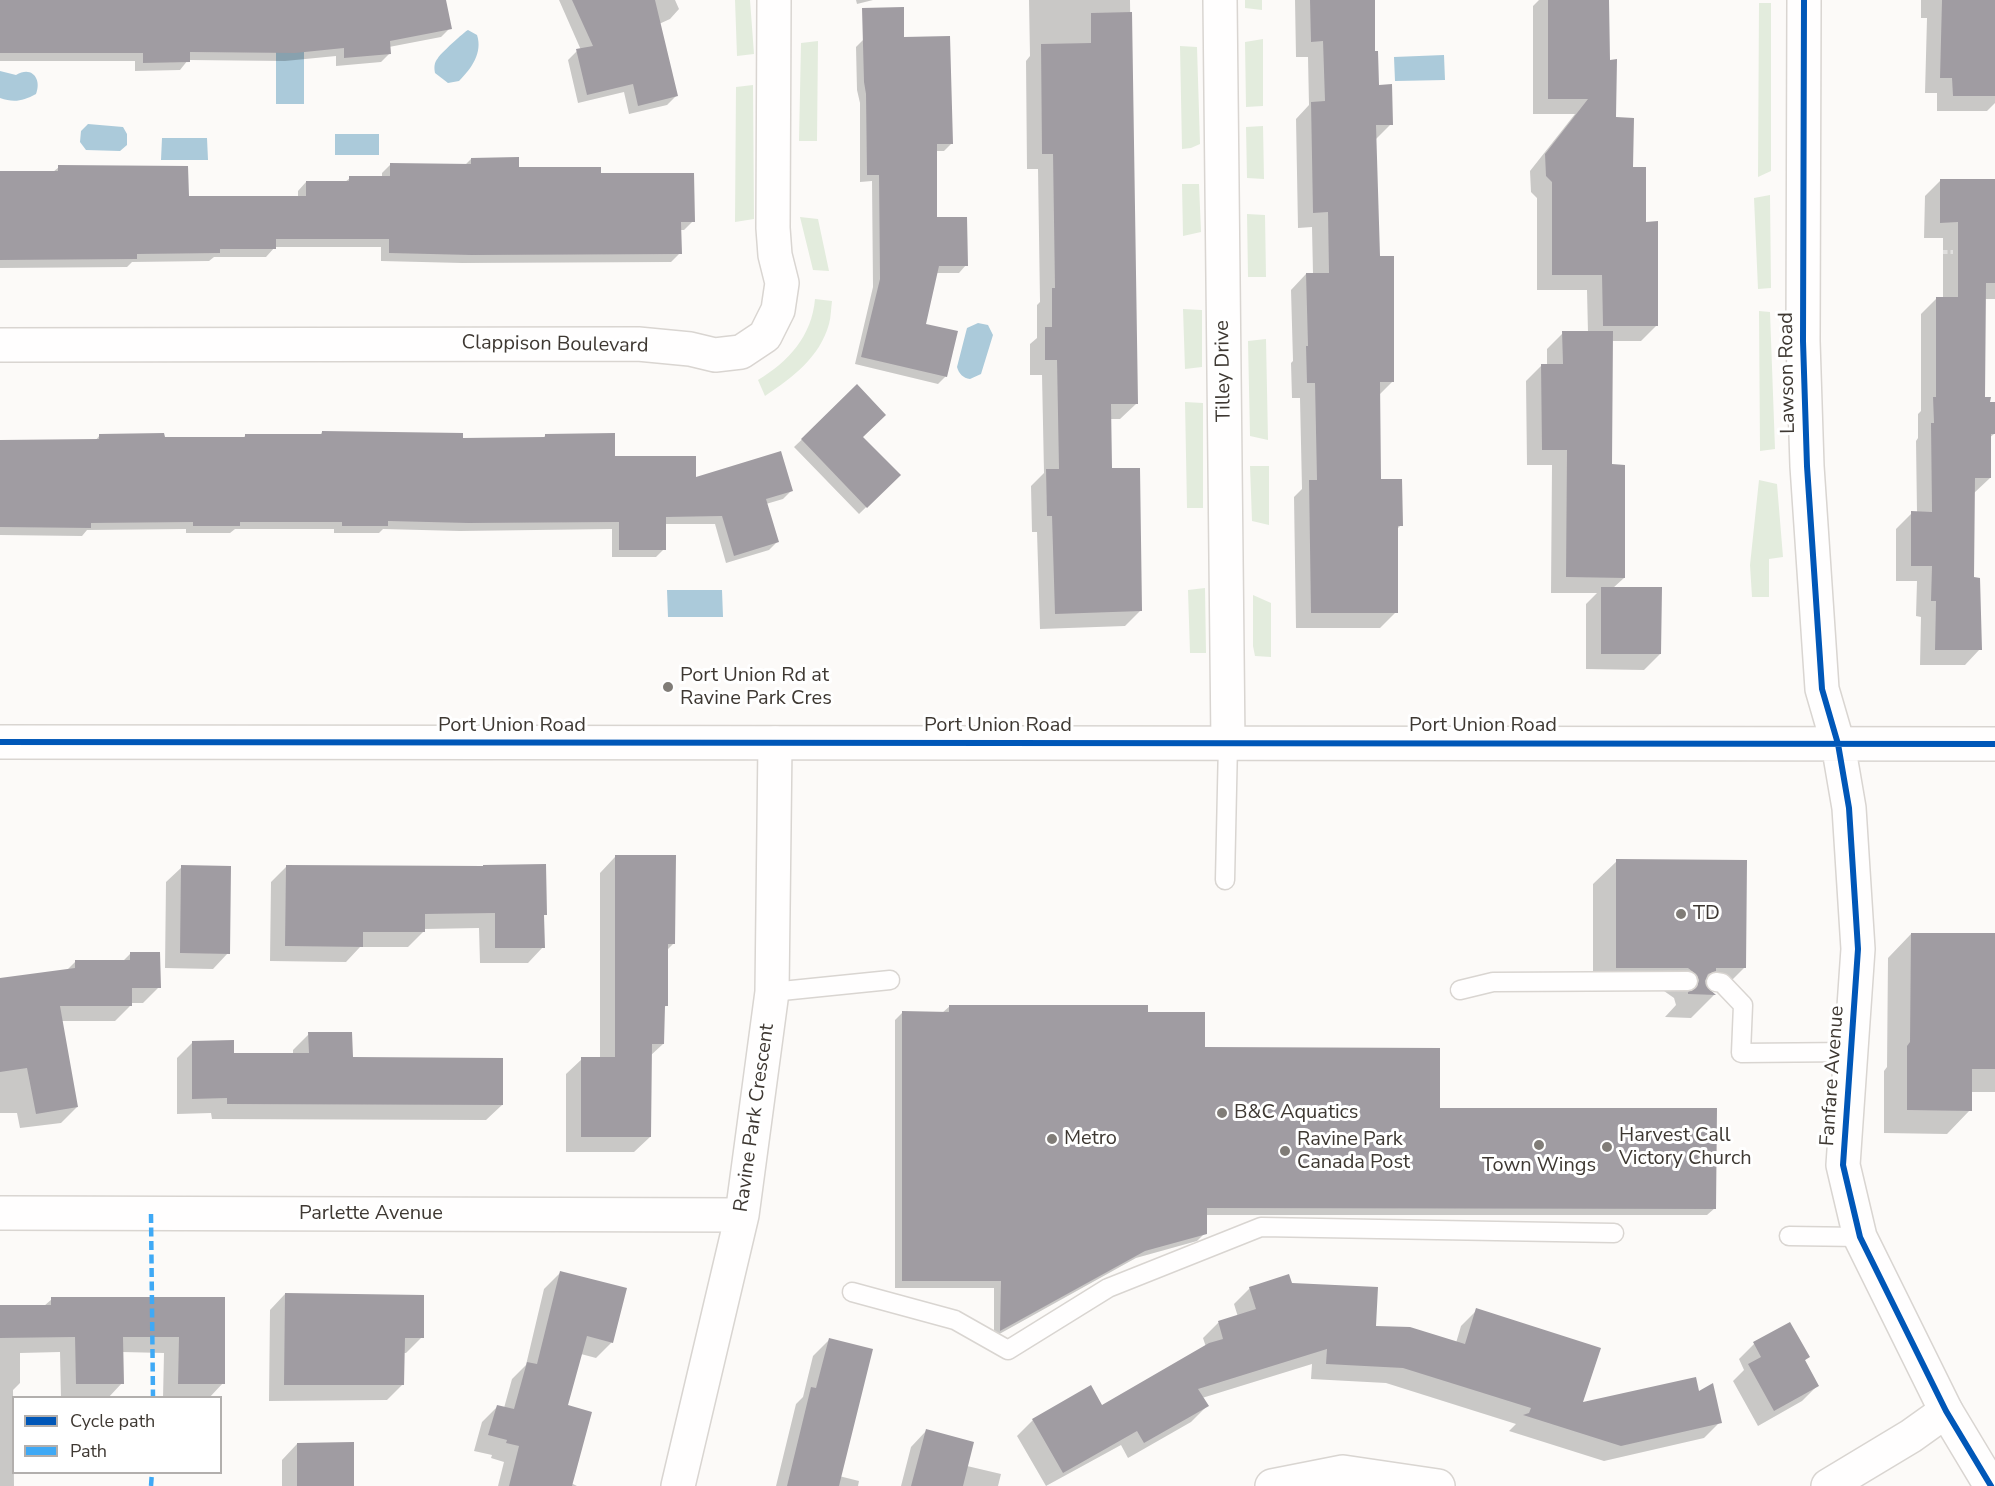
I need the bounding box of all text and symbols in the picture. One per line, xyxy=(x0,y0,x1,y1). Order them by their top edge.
street label: Lawson Road xyxy=(1775,312,1801,434)
street label: Tilley Drive xyxy=(1211,320,1237,422)
street label: Clappison Boulevard xyxy=(461,331,649,359)
place label: Port Union Rd at Ravine Park Cres xyxy=(680,664,832,711)
marker: Port Union Rd at Ravine Park Cres xyxy=(661,680,675,694)
street label: Port Union Road xyxy=(438,714,586,738)
street label: Port Union Road xyxy=(924,714,1072,738)
street label: Port Union Road xyxy=(1409,714,1557,738)
place label: TD xyxy=(1693,902,1720,926)
marker: TD xyxy=(1674,907,1688,921)
street label: Fanfare Avenue xyxy=(1816,1005,1850,1147)
street label: Ravine Park Crescent xyxy=(730,1022,780,1214)
place label: B&C Aquatics xyxy=(1234,1101,1358,1125)
marker: B&C Aquatics xyxy=(1215,1106,1229,1120)
place label: Harvest Call Victory Church xyxy=(1619,1124,1752,1171)
place label: Metro xyxy=(1064,1127,1117,1151)
place label: Ravine Park Canada Post xyxy=(1297,1128,1410,1175)
marker: Metro xyxy=(1045,1132,1059,1146)
marker: Town Wings xyxy=(1532,1138,1546,1152)
marker: Harvest Call Victory Church xyxy=(1600,1140,1614,1154)
marker: Ravine Park Canada Post xyxy=(1278,1144,1292,1158)
place label: Town Wings xyxy=(1482,1154,1596,1178)
street label: Parlette Avenue xyxy=(299,1202,443,1226)
legend xyxy=(12,1396,222,1474)
text: Cycle path xyxy=(70,1409,155,1433)
text: Path xyxy=(70,1439,107,1463)

